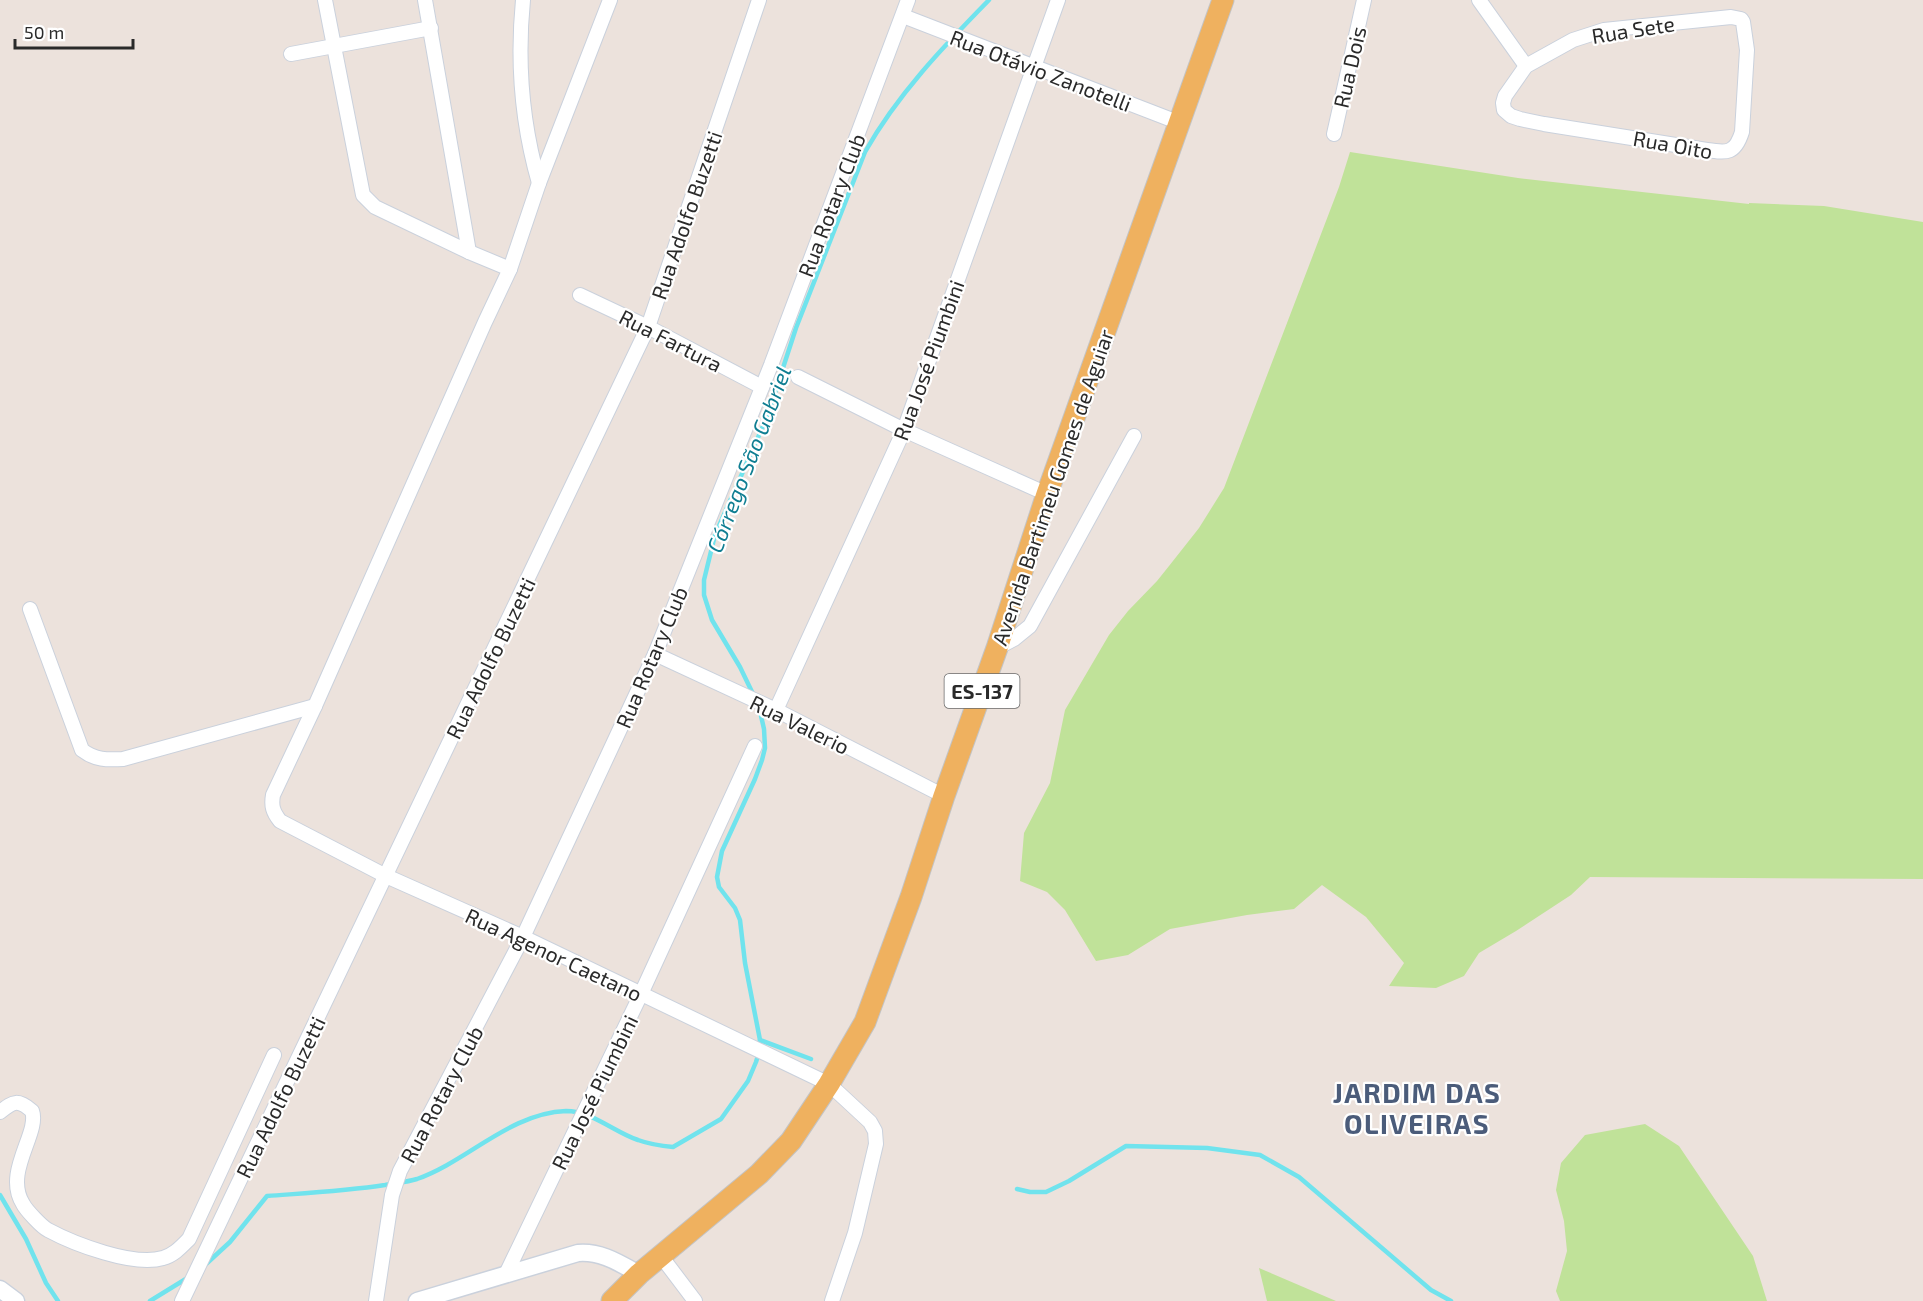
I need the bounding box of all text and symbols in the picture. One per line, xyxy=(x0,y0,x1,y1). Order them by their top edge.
street label: Rua Sete xyxy=(1590,10,1676,48)
scale bar xyxy=(15,12,134,50)
text: 50 m xyxy=(24,21,64,43)
street label: Rua Otávio Zanotelli xyxy=(947,24,1135,116)
street label: Rua Dois xyxy=(1327,24,1371,110)
street label: Rua Oito xyxy=(1631,125,1715,163)
street label: Rua Adolfo Buzetti xyxy=(645,128,727,302)
street label: Rua Rotary Club xyxy=(792,130,870,280)
street label: Rua José Piumbini xyxy=(887,276,969,444)
street label: Rua Fartura xyxy=(615,303,727,377)
street label: Avenida Bartimeu Gomes de Aguiar xyxy=(986,325,1118,648)
water label: Córrego São Gabriel xyxy=(700,362,796,556)
street label: Rua Adolfo Buzetti xyxy=(440,573,540,743)
street label: Rua Rotary Club xyxy=(610,582,692,732)
road number: ES-137 xyxy=(944,674,1020,708)
street label: Rua Valerio xyxy=(746,689,854,759)
street label: Rua Agenor Caetano xyxy=(462,902,646,1006)
street label: Rua José Piumbini xyxy=(546,1011,642,1173)
street label: Rua Adolfo Buzetti xyxy=(230,1012,330,1182)
street label: Rua Rotary Club xyxy=(394,1021,488,1167)
district label: JARDIM DAS OLIVEIRAS xyxy=(1333,1076,1501,1139)

